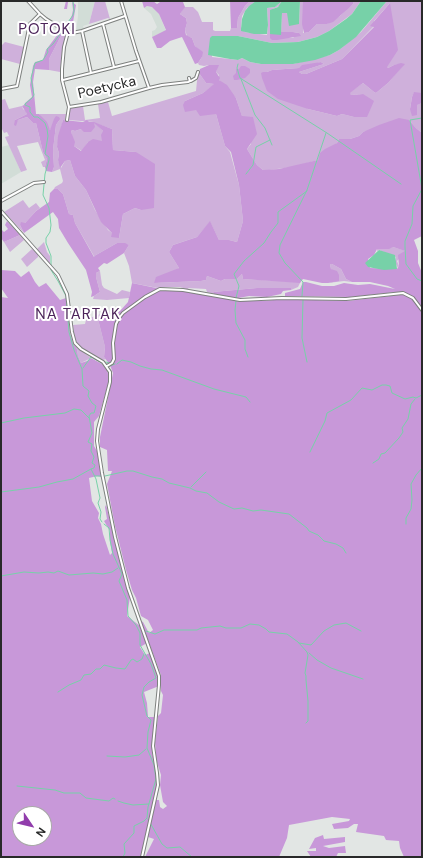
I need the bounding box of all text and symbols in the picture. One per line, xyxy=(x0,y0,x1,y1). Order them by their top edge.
district label: POTOKI xyxy=(18,21,76,39)
street label: Poetycka xyxy=(76,73,138,103)
district label: NA TARTAK xyxy=(35,306,121,324)
north arrow xyxy=(12,806,52,846)
text: N xyxy=(33,825,49,840)

